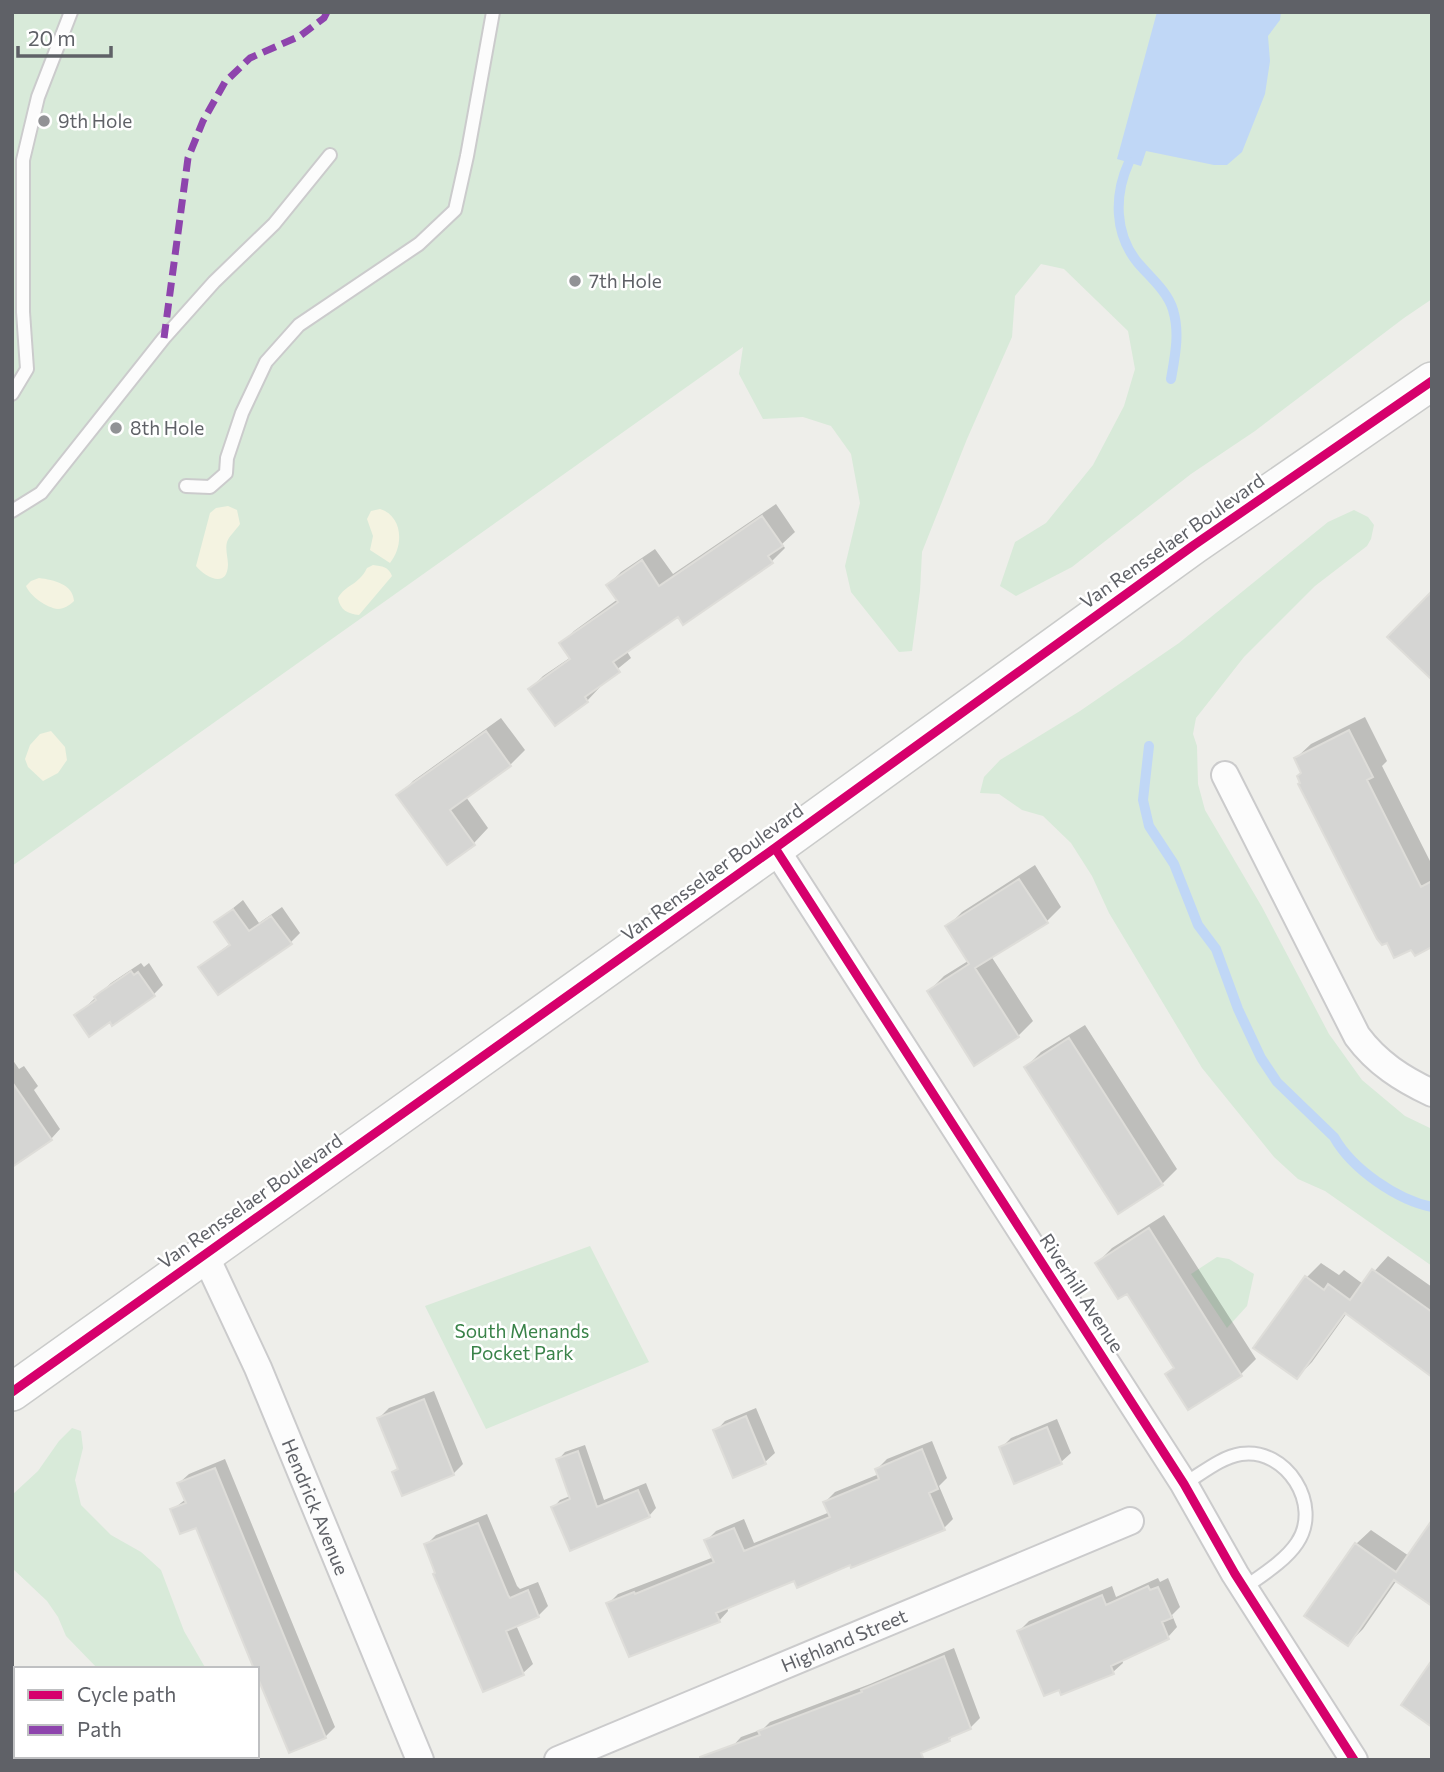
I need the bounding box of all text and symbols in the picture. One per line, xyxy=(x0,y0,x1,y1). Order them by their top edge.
scale bar xyxy=(18,14,110,58)
text: 20 m xyxy=(28,25,76,50)
place label: 9th Hole xyxy=(58,109,132,132)
marker: 9th Hole xyxy=(36,113,52,129)
place label: 7th Hole xyxy=(589,269,662,292)
marker: 7th Hole xyxy=(567,273,583,289)
place label: 8th Hole xyxy=(130,416,204,439)
marker: 8th Hole xyxy=(108,420,124,436)
street label: Van Rensselaer Boulevard xyxy=(1075,468,1268,613)
street label: Van Rensselaer Boulevard xyxy=(616,798,807,945)
street label: Van Rensselaer Boulevard xyxy=(153,1128,346,1273)
street label: Riverhill Avenue xyxy=(1035,1229,1129,1356)
park label: South Menands Pocket Park xyxy=(455,1319,589,1364)
street label: Hendrick Avenue xyxy=(277,1435,354,1578)
street label: Highland Street xyxy=(777,1603,910,1677)
legend xyxy=(14,1667,259,1758)
text: Cycle path xyxy=(77,1681,176,1706)
text: Path xyxy=(77,1716,122,1741)

